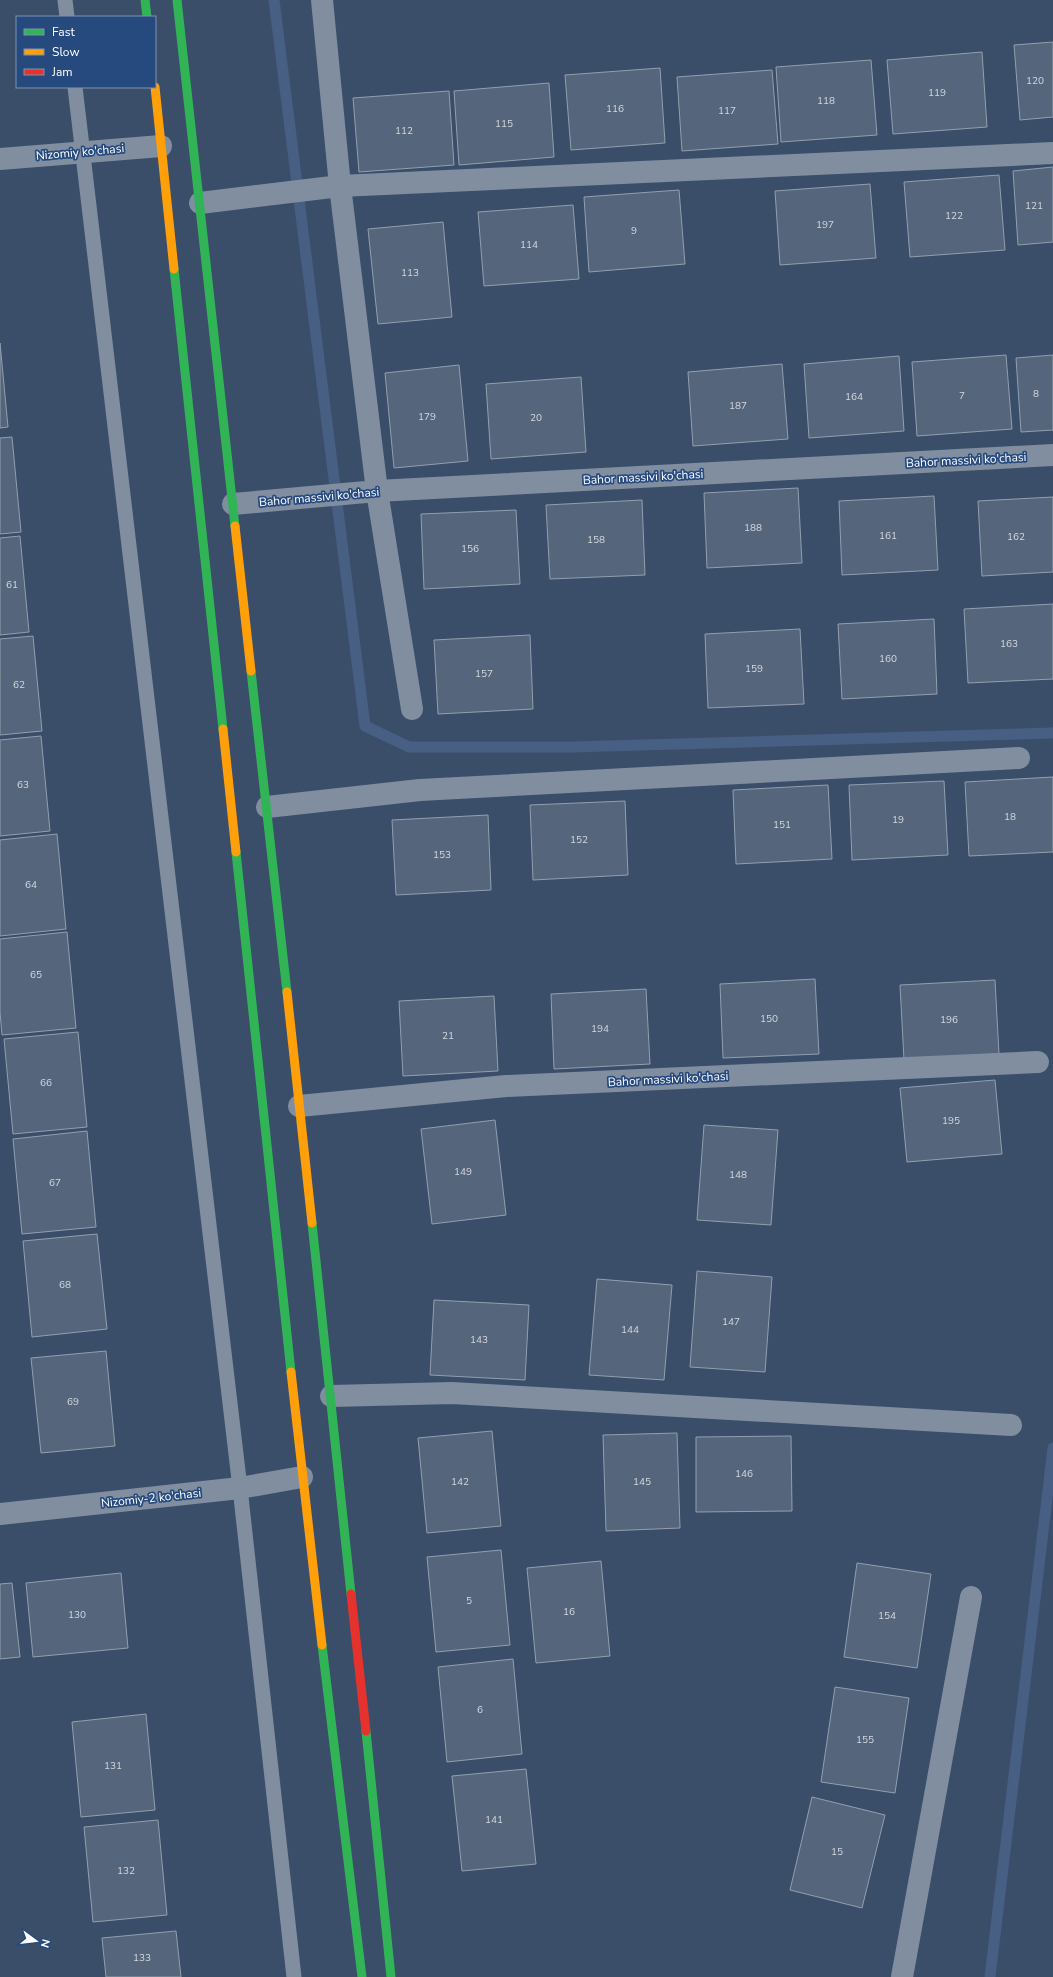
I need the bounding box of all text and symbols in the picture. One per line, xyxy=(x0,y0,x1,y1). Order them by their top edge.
legend xyxy=(16,16,156,88)
text: Fast xyxy=(52,24,75,40)
text: Slow xyxy=(52,44,80,60)
text: Jam xyxy=(51,64,73,80)
house number: 120 xyxy=(1026,74,1044,88)
house number: 119 xyxy=(928,86,946,100)
house number: 118 xyxy=(817,94,835,108)
house number: 116 xyxy=(606,102,624,116)
house number: 117 xyxy=(718,104,736,118)
house number: 115 xyxy=(495,117,513,131)
house number: 112 xyxy=(395,124,413,138)
street label: Nizomiy ko'chasi xyxy=(35,140,125,164)
house number: 121 xyxy=(1025,199,1043,213)
house number: 122 xyxy=(945,209,963,223)
house number: 197 xyxy=(816,218,834,232)
house number: 9 xyxy=(631,224,637,238)
house number: 114 xyxy=(520,238,538,252)
house number: 113 xyxy=(401,266,419,280)
house number: 8 xyxy=(1033,387,1039,401)
house number: 7 xyxy=(959,389,965,403)
house number: 164 xyxy=(845,390,863,404)
house number: 187 xyxy=(729,399,747,413)
house number: 179 xyxy=(418,410,436,424)
house number: 20 xyxy=(530,411,542,425)
street label: Bahor massivi ko'chasi xyxy=(905,449,1027,471)
street label: Bahor massivi ko'chasi xyxy=(582,466,704,488)
street label: Bahor massivi ko'chasi xyxy=(258,484,380,510)
house number: 188 xyxy=(744,521,762,535)
house number: 161 xyxy=(879,529,897,543)
house number: 162 xyxy=(1007,530,1025,544)
house number: 158 xyxy=(587,533,605,547)
house number: 156 xyxy=(461,542,479,556)
house number: 61 xyxy=(6,578,18,592)
house number: 163 xyxy=(1000,637,1018,651)
house number: 160 xyxy=(879,652,897,666)
house number: 159 xyxy=(745,662,763,676)
house number: 157 xyxy=(475,667,493,681)
house number: 62 xyxy=(13,678,25,692)
house number: 63 xyxy=(17,778,29,792)
house number: 18 xyxy=(1004,810,1016,824)
house number: 19 xyxy=(892,813,904,827)
house number: 151 xyxy=(773,818,791,832)
house number: 152 xyxy=(570,833,588,847)
house number: 153 xyxy=(433,848,451,862)
house number: 64 xyxy=(25,878,37,892)
house number: 65 xyxy=(30,968,42,982)
house number: 150 xyxy=(760,1012,778,1026)
house number: 196 xyxy=(940,1013,958,1027)
house number: 194 xyxy=(591,1022,609,1036)
house number: 21 xyxy=(442,1029,454,1043)
street label: Bahor massivi ko'chasi xyxy=(607,1068,729,1090)
house number: 66 xyxy=(40,1076,52,1090)
house number: 195 xyxy=(942,1114,960,1128)
house number: 149 xyxy=(454,1165,472,1179)
house number: 148 xyxy=(729,1168,747,1182)
house number: 67 xyxy=(49,1176,61,1190)
house number: 68 xyxy=(59,1278,71,1292)
house number: 147 xyxy=(722,1315,740,1329)
house number: 144 xyxy=(621,1323,639,1337)
house number: 143 xyxy=(470,1333,488,1347)
house number: 69 xyxy=(67,1395,79,1409)
house number: 146 xyxy=(735,1467,753,1481)
house number: 142 xyxy=(451,1475,469,1489)
house number: 145 xyxy=(633,1475,651,1489)
street label: Nizomiy-2 ko'chasi xyxy=(100,1485,202,1511)
house number: 5 xyxy=(466,1594,472,1608)
house number: 16 xyxy=(563,1605,575,1619)
house number: 130 xyxy=(68,1608,86,1622)
house number: 154 xyxy=(878,1609,896,1623)
house number: 6 xyxy=(477,1703,483,1717)
house number: 155 xyxy=(856,1733,874,1747)
house number: 131 xyxy=(104,1759,122,1773)
house number: 141 xyxy=(485,1813,503,1827)
house number: 15 xyxy=(831,1845,843,1859)
house number: 132 xyxy=(117,1864,135,1878)
north arrow xyxy=(16,1921,56,1961)
text: N xyxy=(37,1938,53,1949)
house number: 133 xyxy=(133,1951,151,1965)

